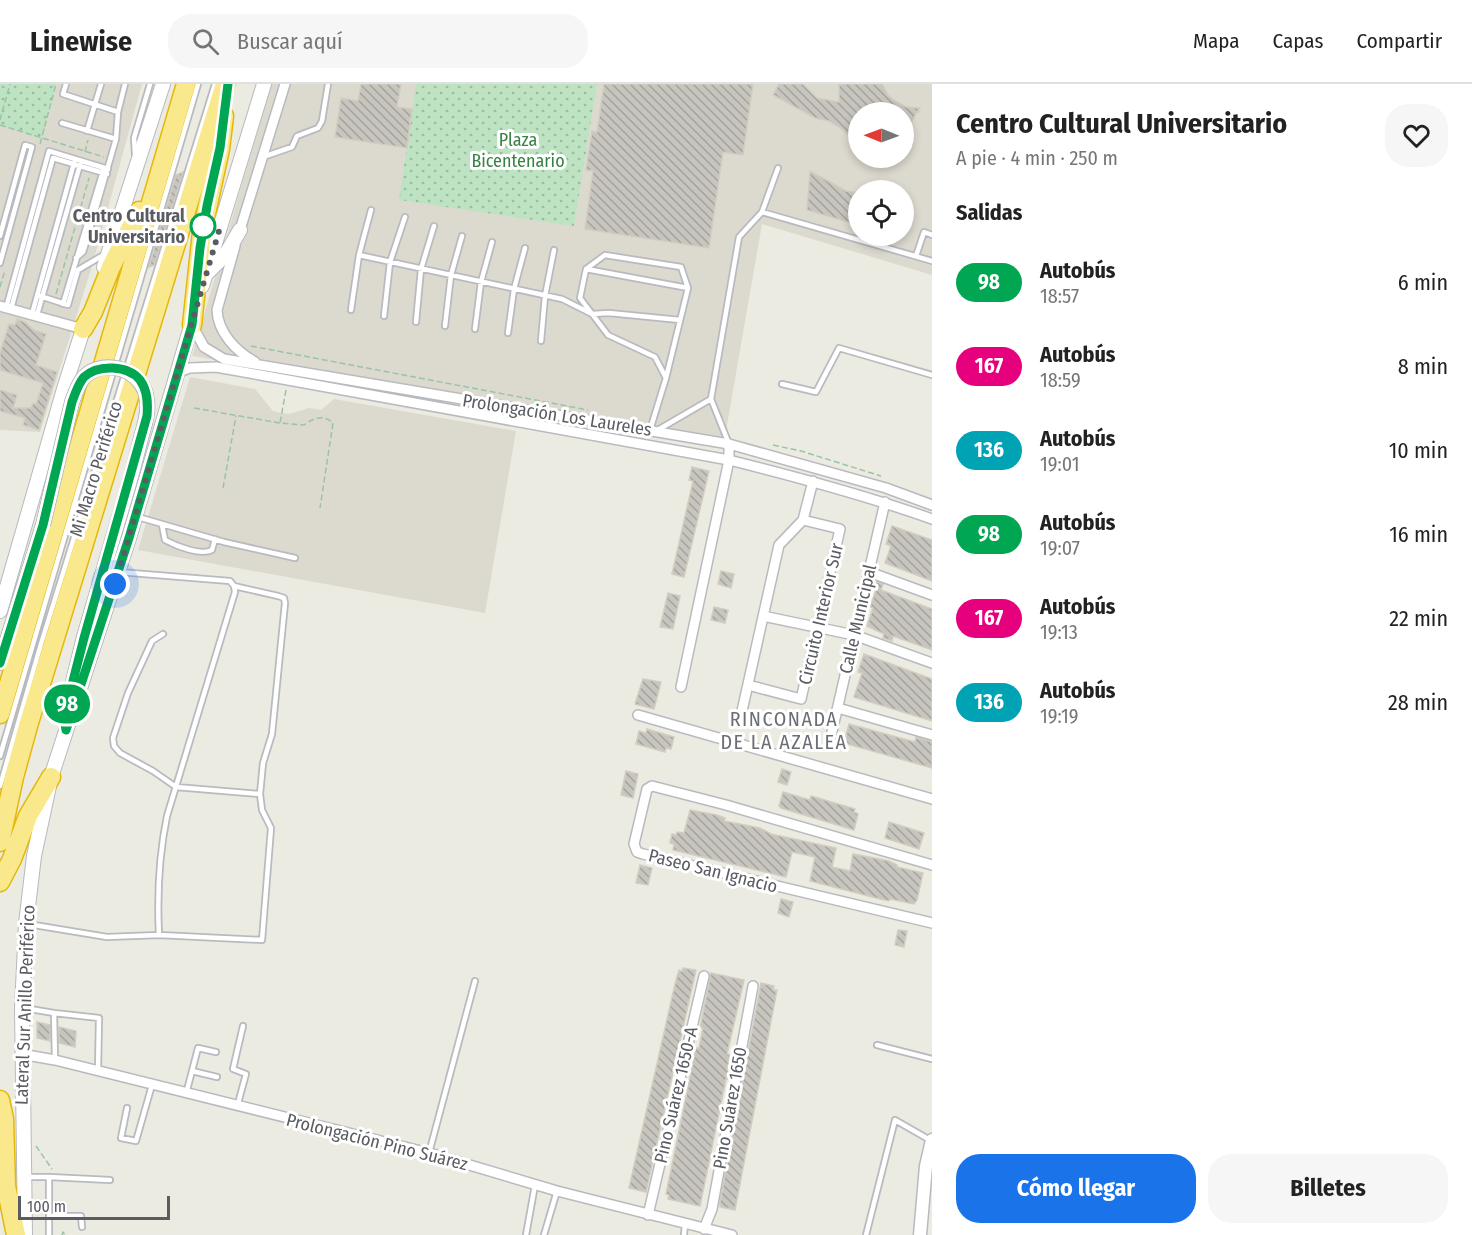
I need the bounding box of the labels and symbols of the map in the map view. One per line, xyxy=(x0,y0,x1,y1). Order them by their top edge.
north arrow xyxy=(848,102,914,168)
park label: Plaza Bicentenario xyxy=(471,129,565,172)
place label: Centro Cultural Universitario xyxy=(73,205,185,248)
marker: Centro Cultural Universitario xyxy=(190,213,216,239)
street label: Prolongación Los Laureles xyxy=(461,389,653,441)
street label: Mi Macro Periférico xyxy=(65,398,127,540)
street label: Circuito Interior Sur xyxy=(794,540,848,687)
street label: Calle Municipal xyxy=(835,562,881,676)
your location xyxy=(100,569,130,599)
line badge: 98 xyxy=(40,684,94,724)
district label: RINCONADA DE LA AZALEA xyxy=(720,707,848,754)
street label: Paseo San Ignacio xyxy=(646,844,780,898)
street label: Lateral Sur Anillo Periférico xyxy=(11,904,39,1106)
street label: Pino Suárez 1650-A xyxy=(650,1024,703,1165)
street label: Pino Suárez 1650 xyxy=(708,1045,752,1171)
street label: Prolongación Pino Suárez xyxy=(284,1109,470,1175)
scale bar xyxy=(18,1193,170,1220)

